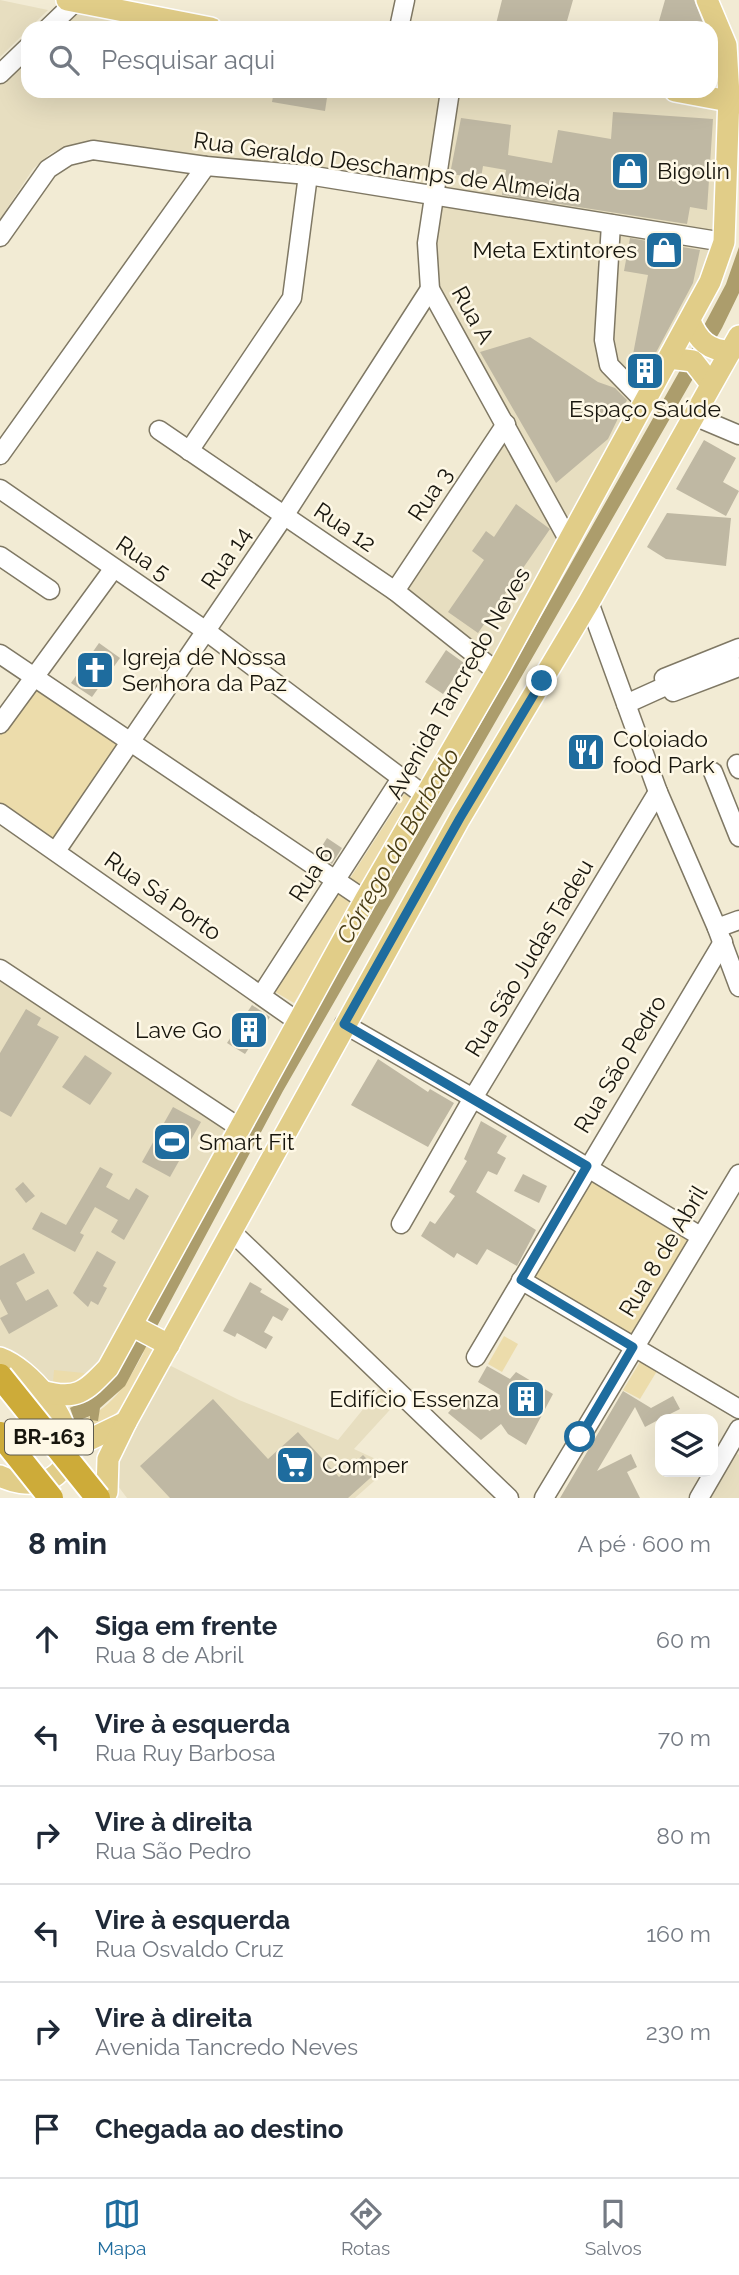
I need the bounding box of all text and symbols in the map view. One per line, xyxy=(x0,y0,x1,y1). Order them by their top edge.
search box xyxy=(21,21,718,98)
icon: search xyxy=(45,41,83,79)
text: Pesquisar aqui xyxy=(101,45,275,75)
street label: Rua Geraldo Deschamps de Almeida xyxy=(192,126,582,207)
shop icon: Bigolin xyxy=(609,150,651,192)
place label: Bigolin xyxy=(657,157,730,184)
shop icon: Meta Extintores xyxy=(643,229,685,271)
place label: Meta Extintores xyxy=(472,236,637,263)
street label: Rua A xyxy=(447,281,500,349)
building icon: Espaço Saúde xyxy=(624,350,666,392)
place label: Espaço Saúde xyxy=(569,395,721,422)
street label: Rua 3 xyxy=(402,462,457,526)
street label: Rua 12 xyxy=(309,496,381,557)
street label: Rua 14 xyxy=(195,521,256,594)
street label: Rua 5 xyxy=(111,530,175,585)
street label: Avenida Tancredo Neves xyxy=(380,562,535,803)
place label: Igreja de Nossa Senhora da Paz xyxy=(122,643,287,696)
church icon: Igreja de Nossa Senhora da Paz xyxy=(74,649,116,691)
route end xyxy=(526,665,557,696)
place label: Coloiado food Park xyxy=(613,725,715,778)
restaurant icon: Coloiado food Park xyxy=(565,731,607,773)
water label: Córrego do Barbado xyxy=(330,743,465,949)
street label: Rua 6 xyxy=(283,841,338,907)
street label: Rua Sá Porto xyxy=(100,845,227,946)
street label: Rua São Judas Tadeu xyxy=(459,854,598,1061)
street label: Rua São Pedro xyxy=(568,990,671,1138)
building icon: Lave Go xyxy=(228,1009,270,1051)
place label: Lave Go xyxy=(135,1016,222,1043)
sports icon: Smart Fit xyxy=(151,1121,193,1163)
place label: Smart Fit xyxy=(199,1128,295,1155)
street label: Rua 8 de Abril xyxy=(613,1180,713,1321)
building icon: Edifício Essenza xyxy=(505,1378,547,1420)
place label: Edifício Essenza xyxy=(329,1385,499,1412)
map controls xyxy=(655,1414,718,1477)
button: layers xyxy=(655,1414,718,1477)
road number: BR-163 xyxy=(5,1420,93,1454)
route start xyxy=(564,1421,595,1452)
supermarket icon: Comper xyxy=(274,1444,316,1486)
place label: Comper xyxy=(322,1451,408,1478)
text: 8 min xyxy=(28,1526,107,1561)
text: A pé · 600 m xyxy=(578,1530,711,1557)
text: Siga em frente xyxy=(95,1611,277,1641)
icon: ahead xyxy=(28,1620,66,1658)
text: 60 m xyxy=(656,1626,711,1653)
text: Rua 8 de Abril xyxy=(95,1641,243,1668)
text: Vire à esquerda xyxy=(95,1709,290,1739)
icon: left xyxy=(28,1718,66,1756)
text: 70 m xyxy=(658,1724,711,1751)
text: Rua Ruy Barbosa xyxy=(95,1739,276,1766)
text: Vire à direita xyxy=(95,1807,252,1837)
icon: right xyxy=(28,1816,66,1854)
text: 80 m xyxy=(656,1822,711,1849)
text: Rua São Pedro xyxy=(95,1837,251,1864)
text: Vire à esquerda xyxy=(95,1905,290,1935)
icon: left xyxy=(28,1914,66,1952)
text: 160 m xyxy=(646,1920,711,1947)
text: Rua Osvaldo Cruz xyxy=(95,1935,283,1962)
text: Vire à direita xyxy=(95,2003,252,2033)
icon: right xyxy=(28,2012,66,2050)
text: 230 m xyxy=(646,2018,711,2045)
text: Avenida Tancredo Neves xyxy=(95,2033,358,2060)
icon: arrive xyxy=(28,2110,66,2148)
text: Chegada ao destino xyxy=(95,2114,344,2144)
tab: Mapa xyxy=(97,2195,146,2259)
tab: Rotas xyxy=(341,2195,390,2259)
tab: Salvos xyxy=(585,2195,642,2259)

